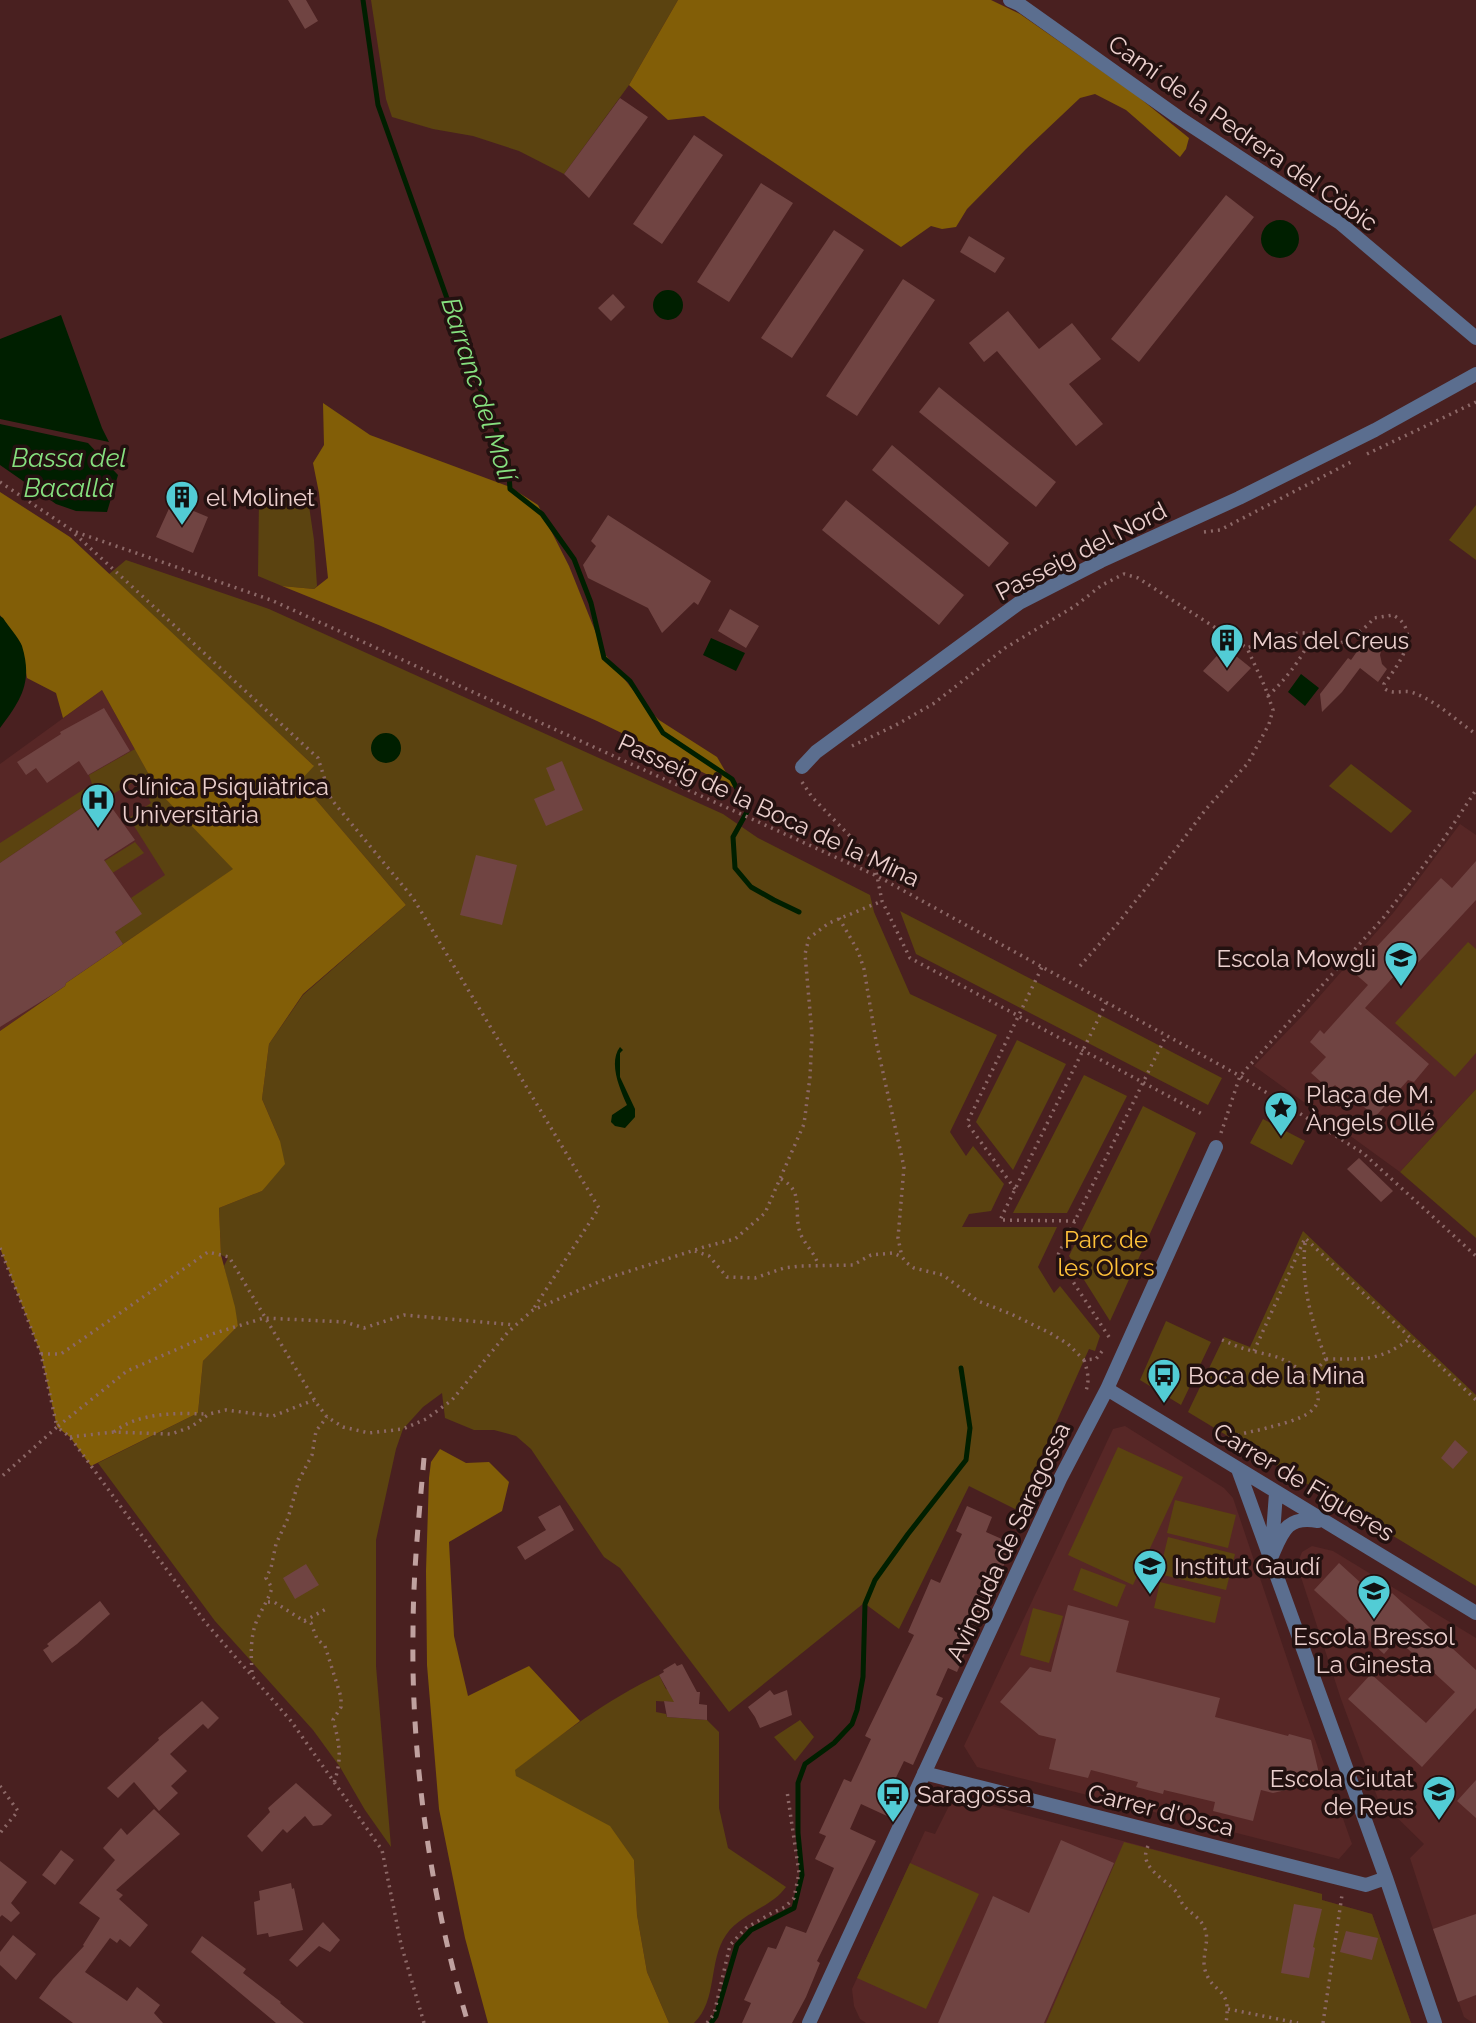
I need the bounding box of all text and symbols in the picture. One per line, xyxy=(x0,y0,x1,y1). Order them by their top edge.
street label: Camí de la Pedrera del Còbic xyxy=(1103,29,1383,237)
water label: Barranc del Molí xyxy=(435,294,524,487)
water label: Bassa del Bacallà xyxy=(12,443,127,503)
building icon: el Molinet xyxy=(163,478,201,527)
place label: el Molinet xyxy=(206,483,315,512)
street label: Passeig del Nord xyxy=(991,495,1171,607)
building icon: Mas del Creus xyxy=(1208,621,1246,670)
place label: Mas del Creus xyxy=(1252,626,1409,655)
street label: Passeig de la Boca de la Mina xyxy=(614,727,924,893)
place label: Clínica Psiquiàtrica Universitària xyxy=(122,772,329,829)
hospital icon: Clínica Psiquiàtrica Universitària xyxy=(79,781,117,830)
school or university icon: Escola Mowgli xyxy=(1382,939,1420,988)
place label: Escola Mowgli xyxy=(1216,944,1376,973)
place label: Plaça de M. Àngels Ollé xyxy=(1306,1080,1435,1137)
place icon: Plaça de M. Àngels Ollé xyxy=(1262,1089,1300,1138)
park label: Parc de les Olors xyxy=(1057,1225,1155,1282)
bus stop icon: Boca de la Mina xyxy=(1145,1356,1183,1405)
place label: Boca de la Mina xyxy=(1188,1361,1365,1390)
street label: Carrer de Figueres xyxy=(1208,1417,1400,1547)
street label: Avinguda de Saragossa xyxy=(940,1418,1076,1666)
school or university icon: Institut Gaudí xyxy=(1131,1547,1169,1596)
place label: Institut Gaudí xyxy=(1174,1552,1321,1581)
school or university icon: Escola Bressol La Ginesta xyxy=(1355,1572,1393,1621)
place label: Escola Bressol La Ginesta xyxy=(1293,1622,1455,1679)
place label: Escola Ciutat de Reus xyxy=(1270,1764,1414,1821)
school or university icon: Escola Ciutat de Reus xyxy=(1420,1773,1458,1822)
bus stop icon: Saragossa xyxy=(874,1775,912,1824)
street label: Carrer d'Osca xyxy=(1085,1778,1237,1842)
place label: Saragossa xyxy=(917,1780,1031,1809)

